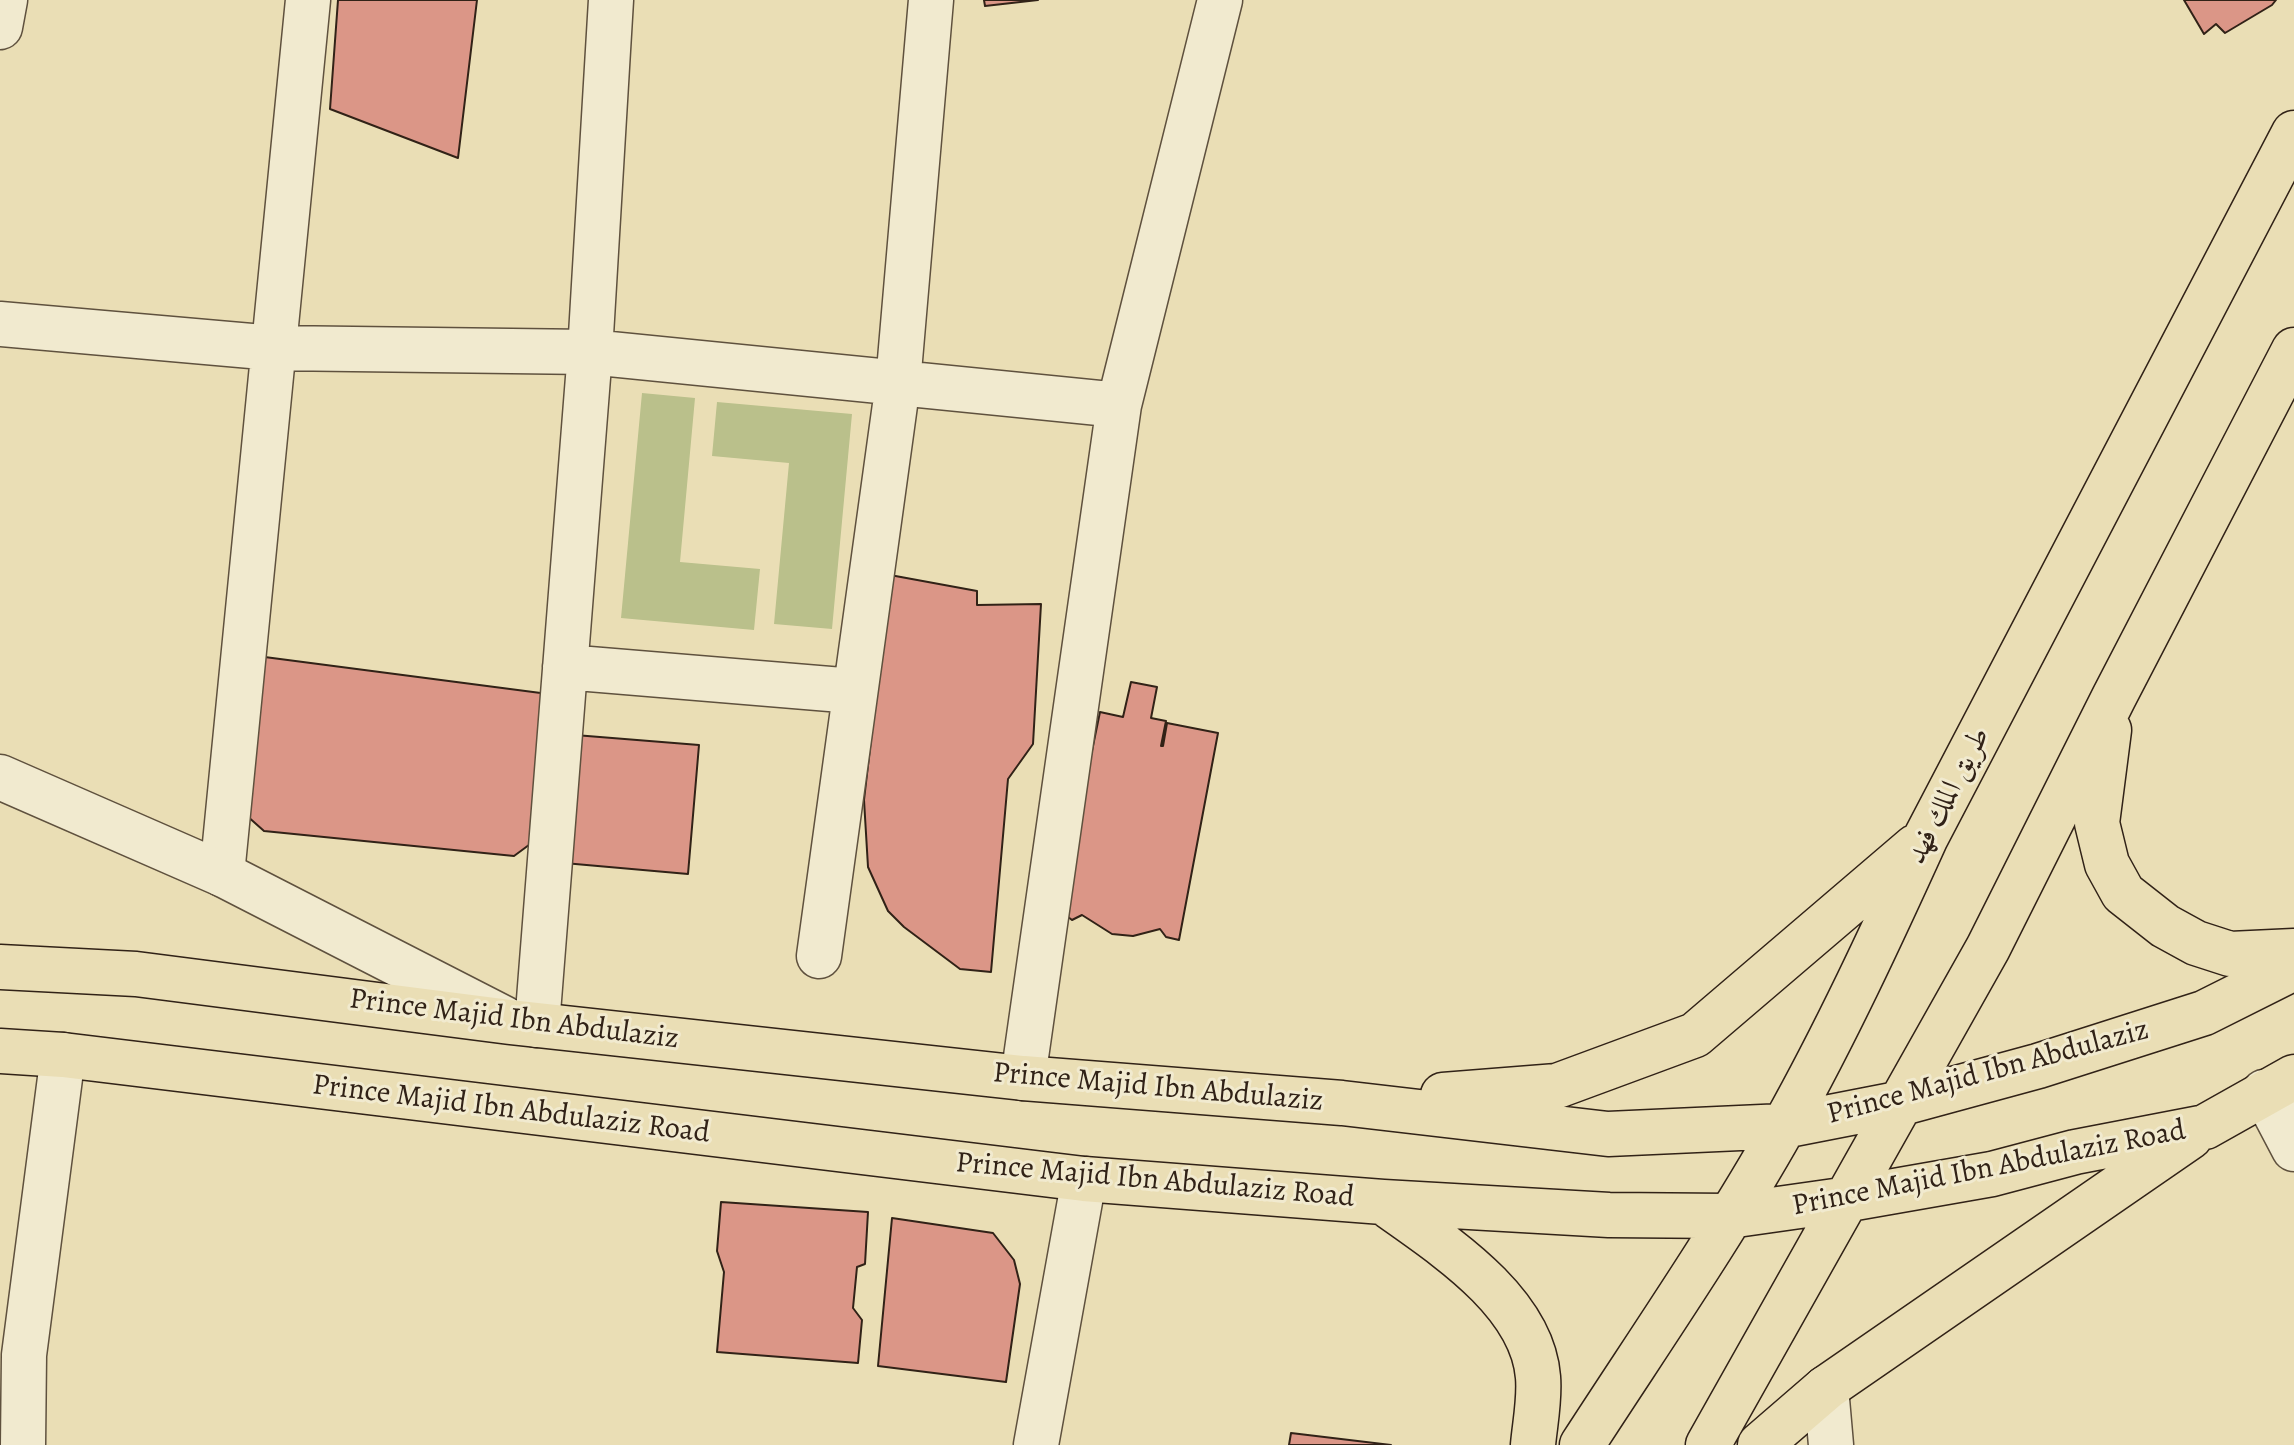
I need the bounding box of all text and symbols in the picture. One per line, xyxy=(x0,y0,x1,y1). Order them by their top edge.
street label: طريق الملك فهد xyxy=(1899,721,1999,871)
street label: Prince Majid Ibn Abdulaziz xyxy=(347,982,681,1058)
street label: Prince Majid Ibn Abdulaziz xyxy=(1823,1013,2153,1133)
street label: Prince Majid Ibn Abdulaziz xyxy=(991,1056,1325,1120)
street label: Prince Majid Ibn Abdulaziz Road xyxy=(310,1068,712,1152)
street label: Prince Majid Ibn Abdulaziz Road xyxy=(1789,1113,2189,1225)
street label: Prince Majid Ibn Abdulaziz Road xyxy=(954,1146,1356,1216)

